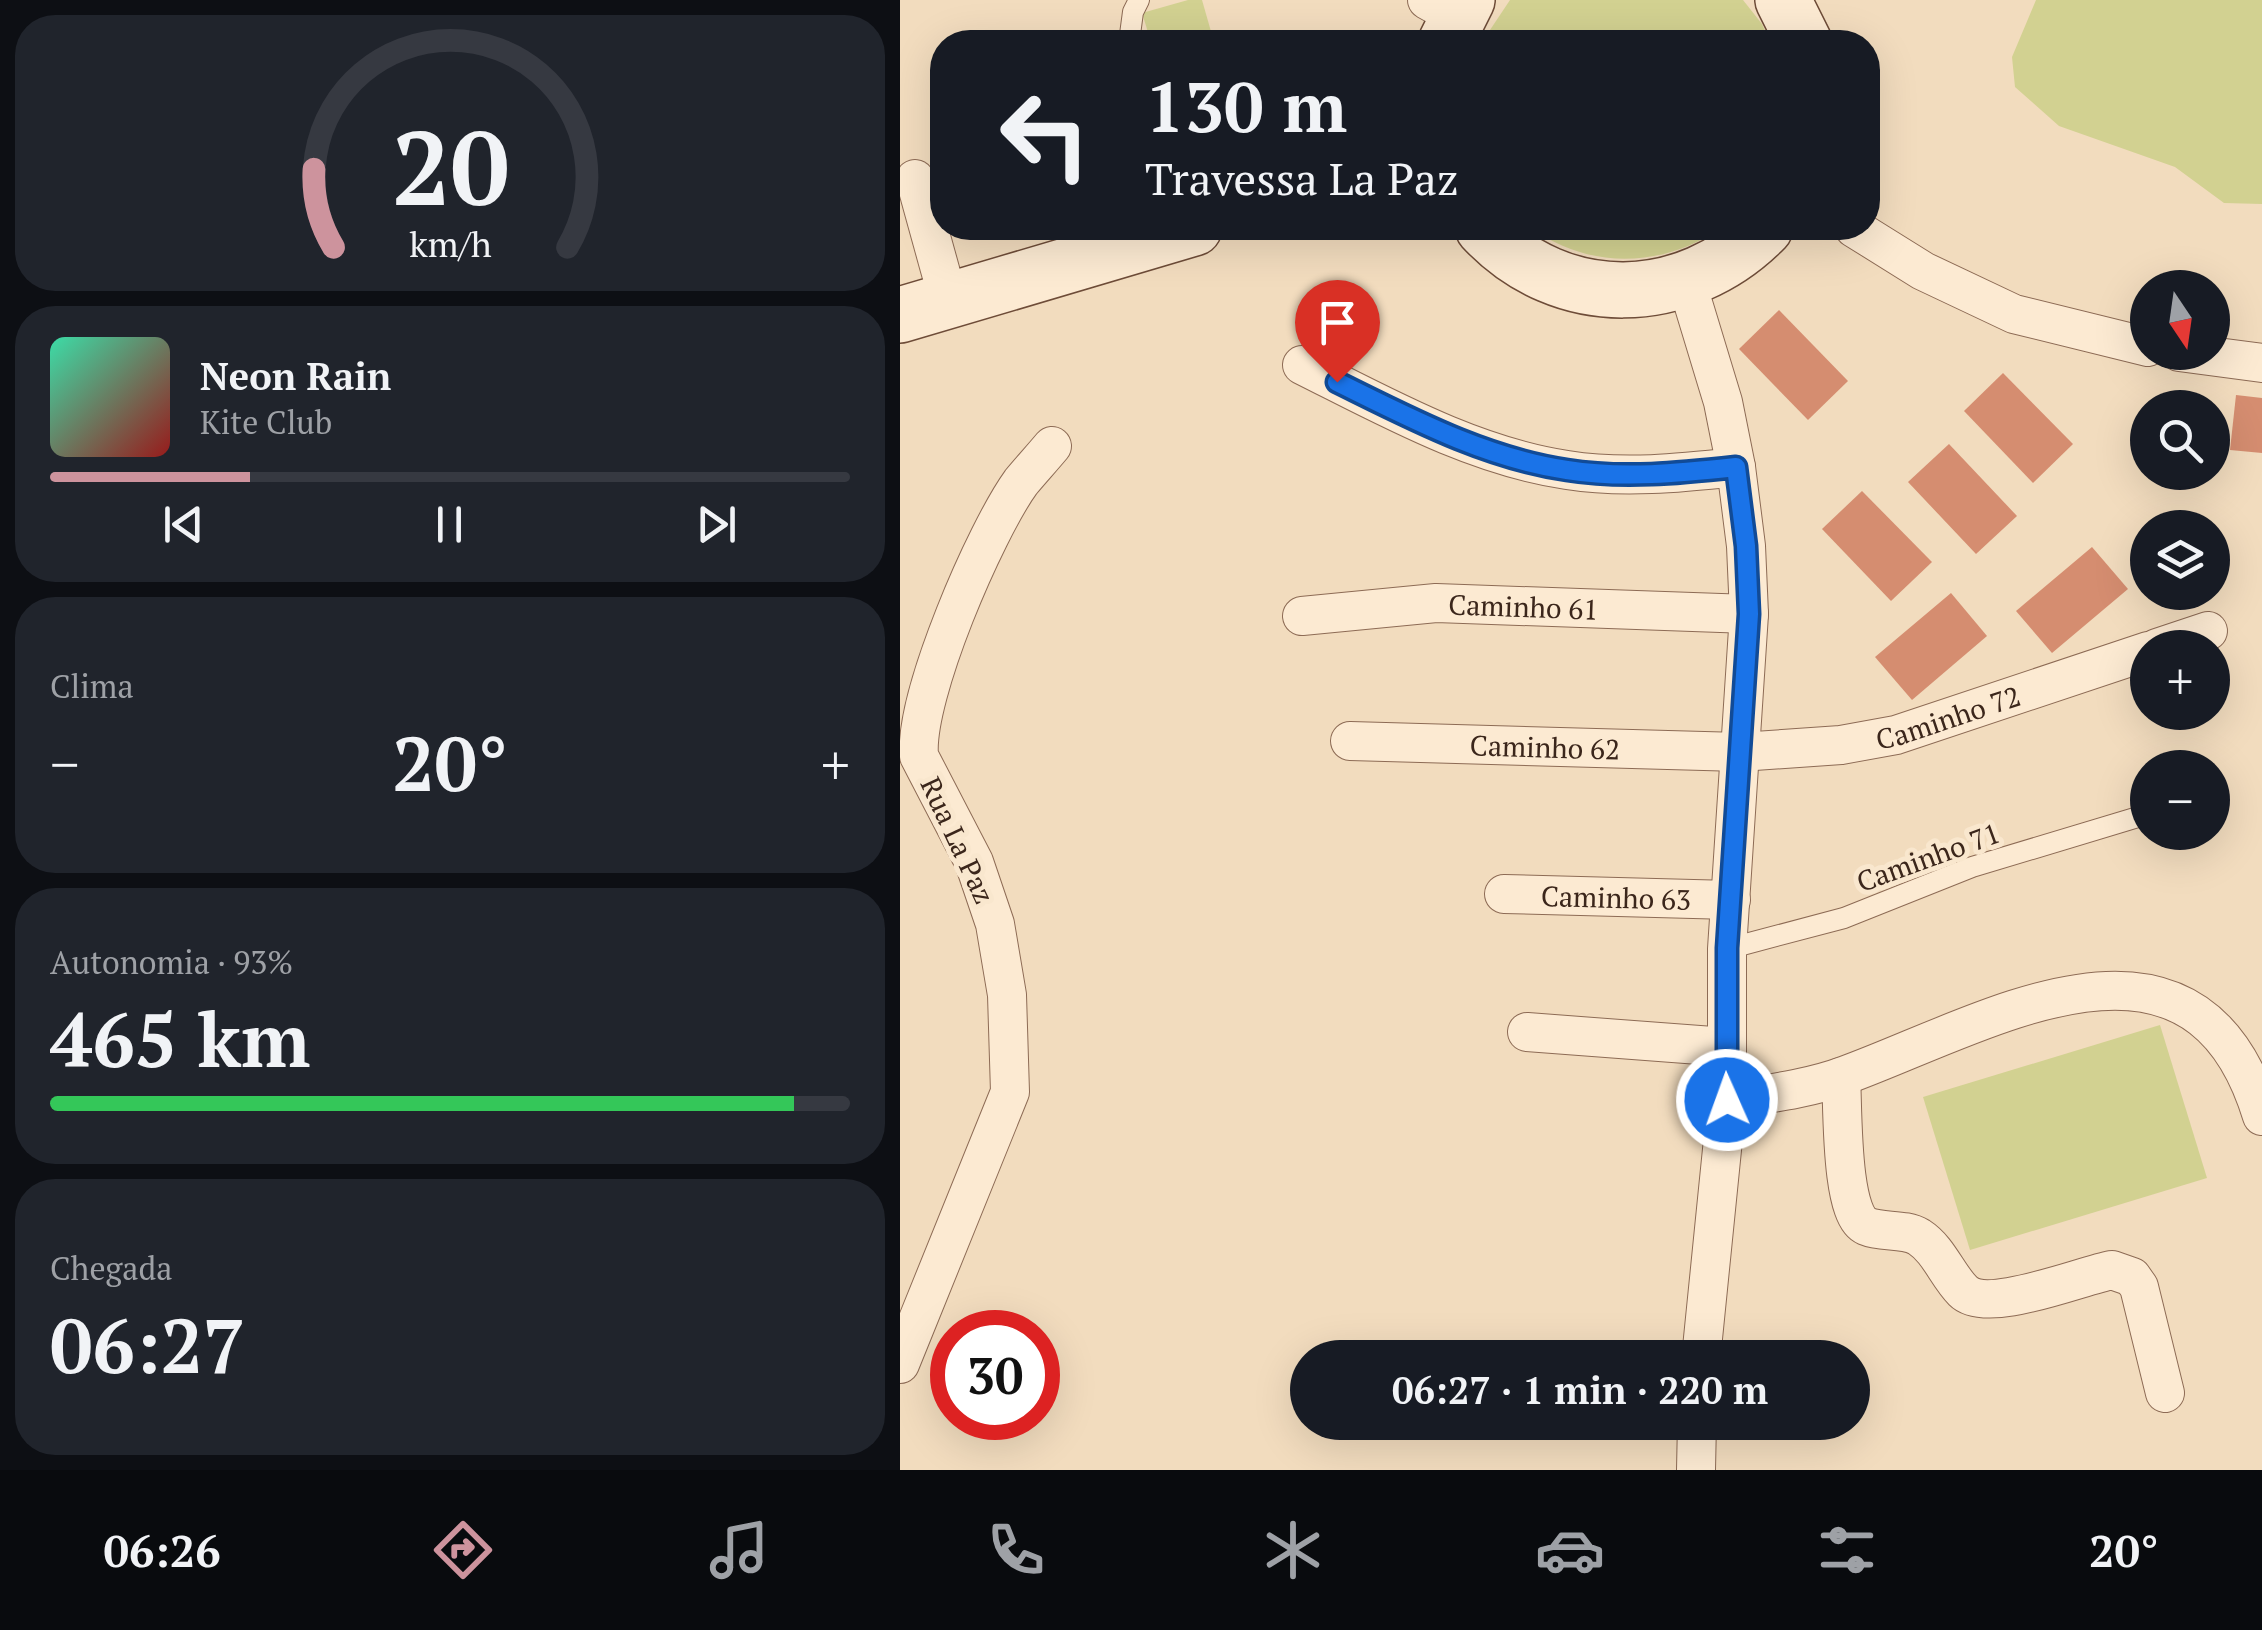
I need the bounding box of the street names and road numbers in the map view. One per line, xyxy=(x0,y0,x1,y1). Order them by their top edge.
street label: Caminho 61 xyxy=(1448,585,1599,627)
street label: Caminho 72 xyxy=(1873,676,2025,757)
street label: Caminho 62 xyxy=(1469,726,1620,767)
street label: Rua La Paz xyxy=(913,771,1003,909)
street label: Caminho 71 xyxy=(1851,814,2005,900)
street label: Caminho 63 xyxy=(1540,876,1691,917)

